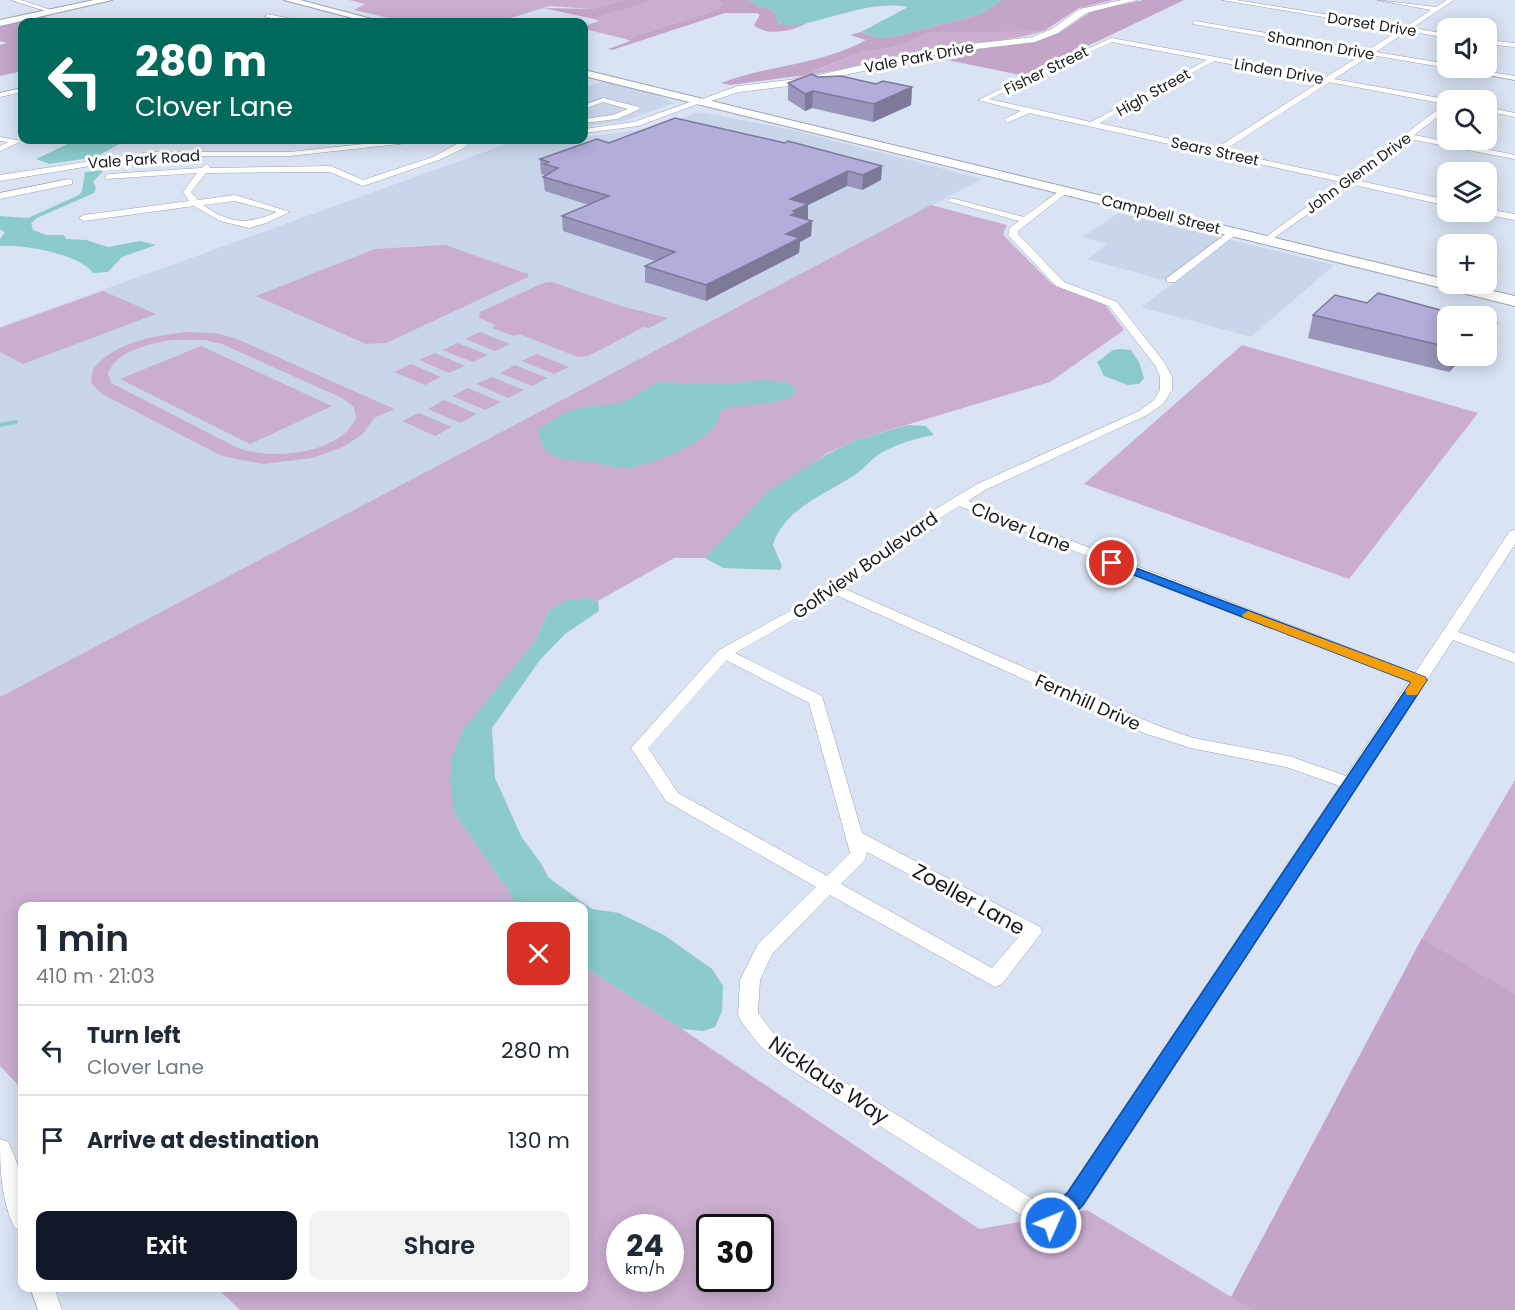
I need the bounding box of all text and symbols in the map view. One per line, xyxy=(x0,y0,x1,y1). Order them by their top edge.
street label: Dorset Drive xyxy=(1326,7,1418,41)
map controls xyxy=(1437,18,1497,366)
button: sound xyxy=(1437,18,1497,78)
street label: Shannon Drive xyxy=(1266,25,1376,65)
text: 280 m xyxy=(135,32,267,91)
street label: Vale Park Drive xyxy=(863,36,975,78)
street label: Fisher Street xyxy=(1000,41,1092,99)
icon: left xyxy=(36,42,114,120)
street label: Linden Drive xyxy=(1233,53,1325,89)
street label: High Street xyxy=(1112,63,1194,121)
text: Clover Lane xyxy=(135,88,293,125)
button: search xyxy=(1437,90,1497,150)
street label: John Glenn Drive xyxy=(1301,127,1415,219)
street label: Sears Street xyxy=(1169,131,1261,171)
street label: Vale Park Road xyxy=(87,145,201,173)
button: layers xyxy=(1437,162,1497,222)
street label: Campbell Street xyxy=(1099,189,1223,239)
button: + xyxy=(1437,234,1497,294)
button: − xyxy=(1437,306,1497,366)
street label: Clover Lane xyxy=(968,496,1074,558)
street label: Golfview Boulevard xyxy=(787,505,943,625)
pin xyxy=(1086,537,1137,588)
icon: arrive xyxy=(1095,546,1128,579)
street label: Fernhill Drive xyxy=(1031,668,1145,736)
street label: Zoeller Lane xyxy=(908,856,1030,942)
text: 1 min xyxy=(36,913,129,964)
button: close xyxy=(507,922,570,985)
text: 410 m · 21:03 xyxy=(36,962,155,990)
text: Turn left xyxy=(87,1020,181,1051)
street label: Nicklaus Way xyxy=(763,1029,895,1131)
icon: left xyxy=(36,1034,69,1067)
text: 280 m xyxy=(501,1035,570,1066)
text: Clover Lane xyxy=(87,1053,204,1081)
icon: arrive xyxy=(36,1124,69,1157)
text: Arrive at destination xyxy=(87,1125,319,1156)
text: 130 m xyxy=(508,1125,570,1156)
position arrow xyxy=(1019,1191,1083,1255)
button: Exit xyxy=(36,1211,297,1280)
button: Share xyxy=(309,1211,570,1280)
speed limit sign: 30 xyxy=(696,1214,774,1292)
text: 24 xyxy=(626,1224,664,1267)
text: km/h xyxy=(625,1258,665,1279)

